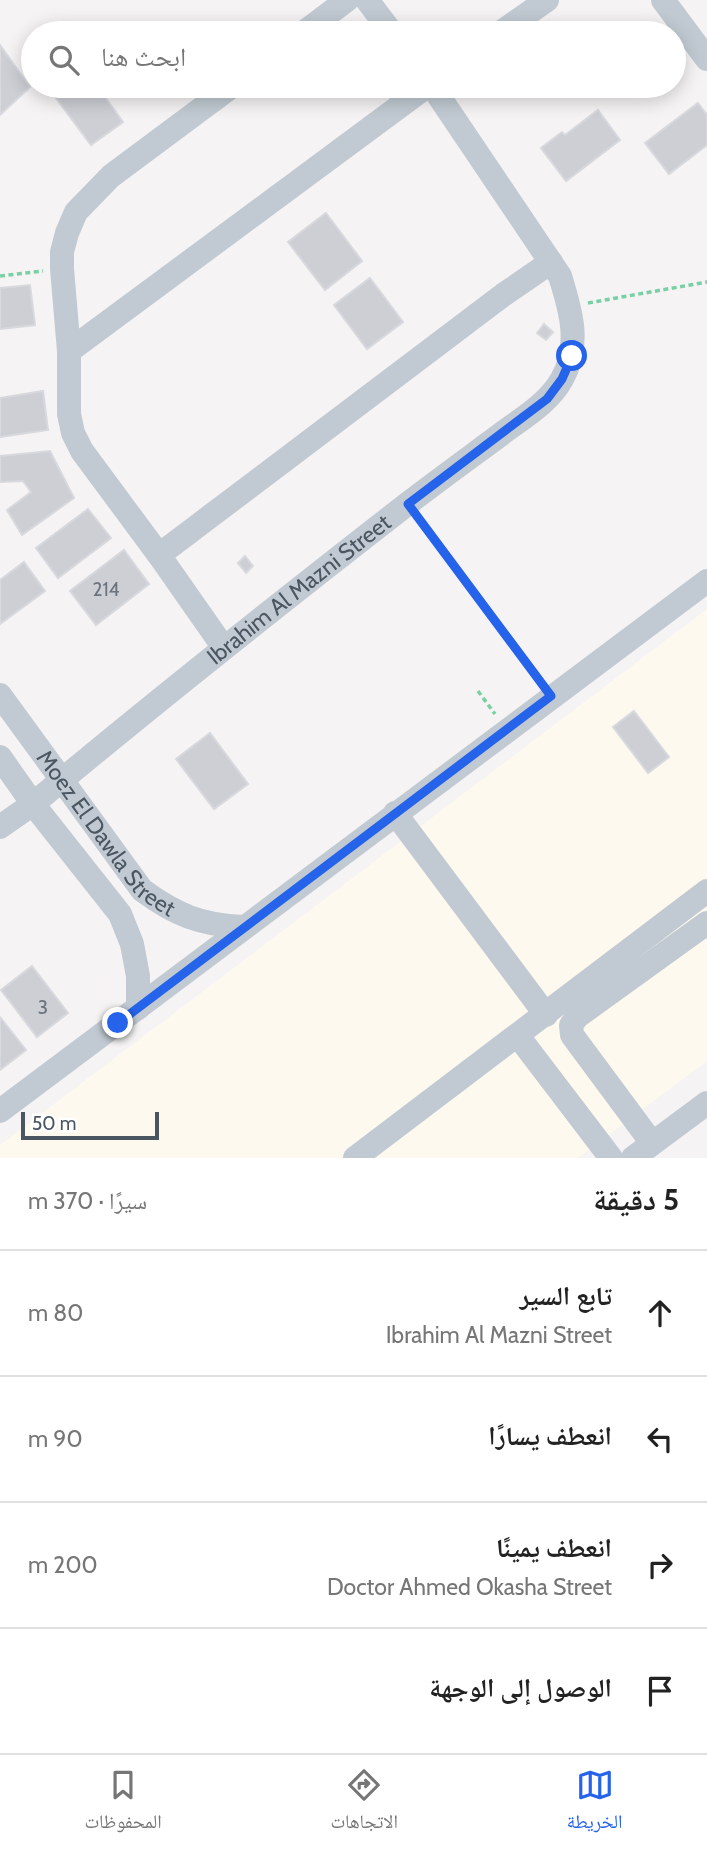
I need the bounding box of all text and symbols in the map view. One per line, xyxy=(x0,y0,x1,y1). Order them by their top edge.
search box xyxy=(21,21,686,98)
icon: search xyxy=(45,41,83,79)
text: ابحث هنا xyxy=(101,41,186,73)
route start xyxy=(556,340,587,371)
street label: Ibrahim Al Mazni Street xyxy=(201,508,397,670)
house number: 214 xyxy=(92,578,120,601)
street label: Moez El Dawla Street xyxy=(31,745,180,922)
house number: 3 xyxy=(38,996,48,1019)
route end xyxy=(102,1007,133,1038)
scale bar xyxy=(21,1109,159,1141)
text: 50 m xyxy=(32,1112,76,1135)
text: 5 دقيقة xyxy=(593,1181,679,1218)
text: سيرًا · 370 m xyxy=(28,1187,147,1215)
text: تابع السير xyxy=(519,1280,612,1312)
icon: ahead xyxy=(641,1294,679,1332)
text: 80 m xyxy=(28,1299,83,1327)
text: Ibrahim Al Mazni Street xyxy=(386,1321,612,1349)
text: انعطف يسارًا xyxy=(488,1420,612,1452)
icon: left xyxy=(641,1420,679,1458)
text: 90 m xyxy=(28,1425,82,1453)
text: انعطف يمينًا xyxy=(496,1532,612,1564)
icon: right xyxy=(641,1546,679,1584)
text: 200 m xyxy=(28,1551,98,1579)
text: Doctor Ahmed Okasha Street xyxy=(327,1573,612,1601)
text: الوصول إلى الوجهة xyxy=(429,1672,612,1704)
icon: arrive xyxy=(641,1672,679,1710)
tab: المحفوظات xyxy=(84,1766,162,1840)
tab: الاتجاهات xyxy=(330,1766,398,1840)
tab: الخريطة xyxy=(567,1766,623,1840)

